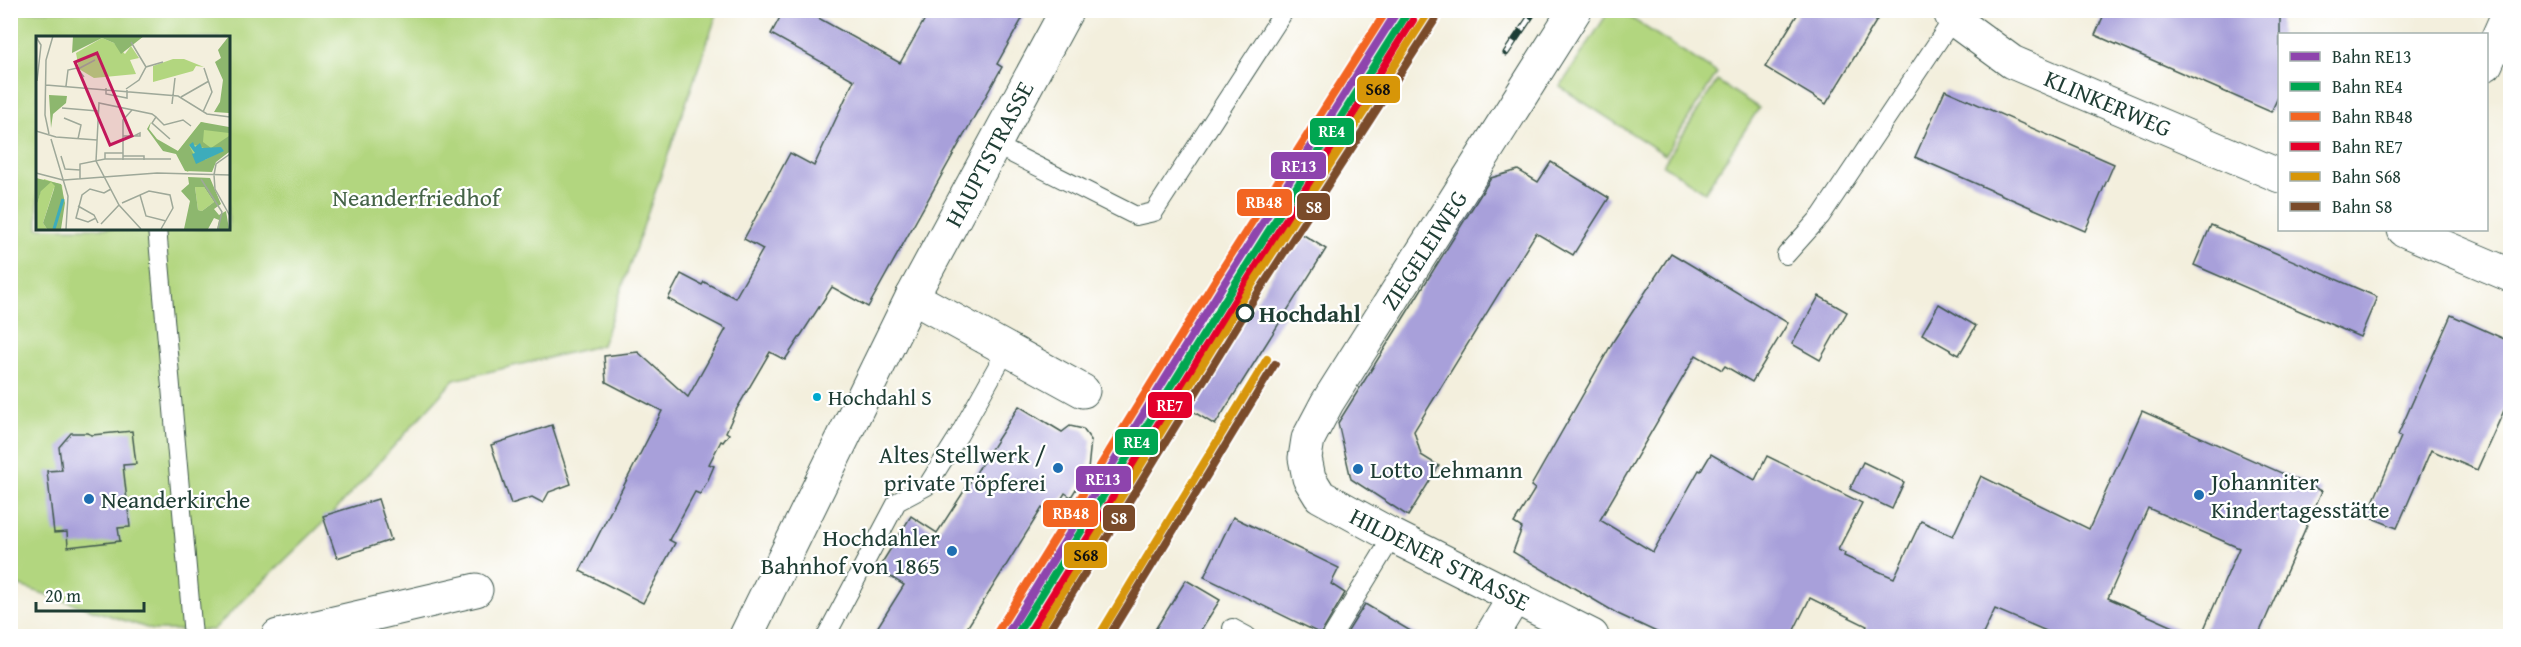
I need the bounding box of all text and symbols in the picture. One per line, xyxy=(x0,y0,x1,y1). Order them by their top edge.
legend xyxy=(2278,33,2488,231)
inset map xyxy=(36,36,230,230)
text: Bahn RE13 xyxy=(2332,43,2412,70)
street label: KLINKERWEG xyxy=(2039,60,2177,146)
text: Bahn RE4 xyxy=(2332,73,2403,100)
street label: HAUPTSTRASSE xyxy=(936,75,1042,233)
line badge: S68 xyxy=(1356,75,1401,104)
text: S68 xyxy=(1366,77,1390,101)
text: Bahn RB48 xyxy=(2332,103,2413,130)
line badge: RE4 xyxy=(1309,117,1355,146)
text: RE4 xyxy=(1319,119,1345,143)
text: Bahn RE7 xyxy=(2332,133,2403,160)
line badge: RE13 xyxy=(1270,151,1327,180)
text: RE13 xyxy=(1281,154,1317,178)
text: Bahn S68 xyxy=(2332,163,2401,190)
park label: Neanderfriedhof xyxy=(332,180,502,215)
street label: ZIEGELEIWEG xyxy=(1372,183,1476,317)
line badge: RB48 xyxy=(1236,188,1293,217)
text: RB48 xyxy=(1246,190,1282,214)
line badge: S8 xyxy=(1296,192,1331,221)
text: Bahn S8 xyxy=(2332,193,2392,220)
text: S8 xyxy=(1306,195,1322,219)
place label: Hochdahl xyxy=(1259,296,1362,331)
marker: Hochdahl xyxy=(1236,304,1254,322)
place label: Hochdahl S xyxy=(828,381,932,413)
marker: Hochdahl S xyxy=(811,391,823,403)
line badge: RE7 xyxy=(1147,391,1193,419)
text: RE7 xyxy=(1157,393,1183,417)
line badge: RE4 xyxy=(1114,428,1159,456)
text: RE4 xyxy=(1124,430,1150,454)
place label: Altes Stellwerk / private Töpferei xyxy=(879,437,1046,500)
place label: Lotto Lehmann xyxy=(1370,452,1523,487)
marker: Altes Stellwerk / private Töpferei xyxy=(1051,461,1065,475)
marker: Lotto Lehmann xyxy=(1351,462,1365,476)
place label: Johanniter Kindertagesstätte xyxy=(2208,464,2389,527)
line badge: RE13 xyxy=(1075,465,1132,493)
text: RE13 xyxy=(1085,467,1121,491)
place label: Neanderkirche xyxy=(101,482,250,517)
marker: Johanniter Kindertagesstätte xyxy=(2192,488,2206,502)
marker: Neanderkirche xyxy=(82,492,96,506)
line badge: RB48 xyxy=(1042,499,1099,528)
street label: HILDENER STRASSE xyxy=(1344,499,1536,619)
text: RB48 xyxy=(1053,501,1089,525)
line badge: S8 xyxy=(1102,504,1136,532)
text: S8 xyxy=(1111,506,1127,530)
place label: Hochdahler Bahnhof von 1865 xyxy=(761,520,940,583)
line badge: S68 xyxy=(1063,541,1108,569)
text: S68 xyxy=(1074,543,1098,567)
marker: Hochdahler Bahnhof von 1865 xyxy=(945,544,959,558)
scale bar xyxy=(36,575,144,613)
text: 20 m xyxy=(45,582,81,609)

